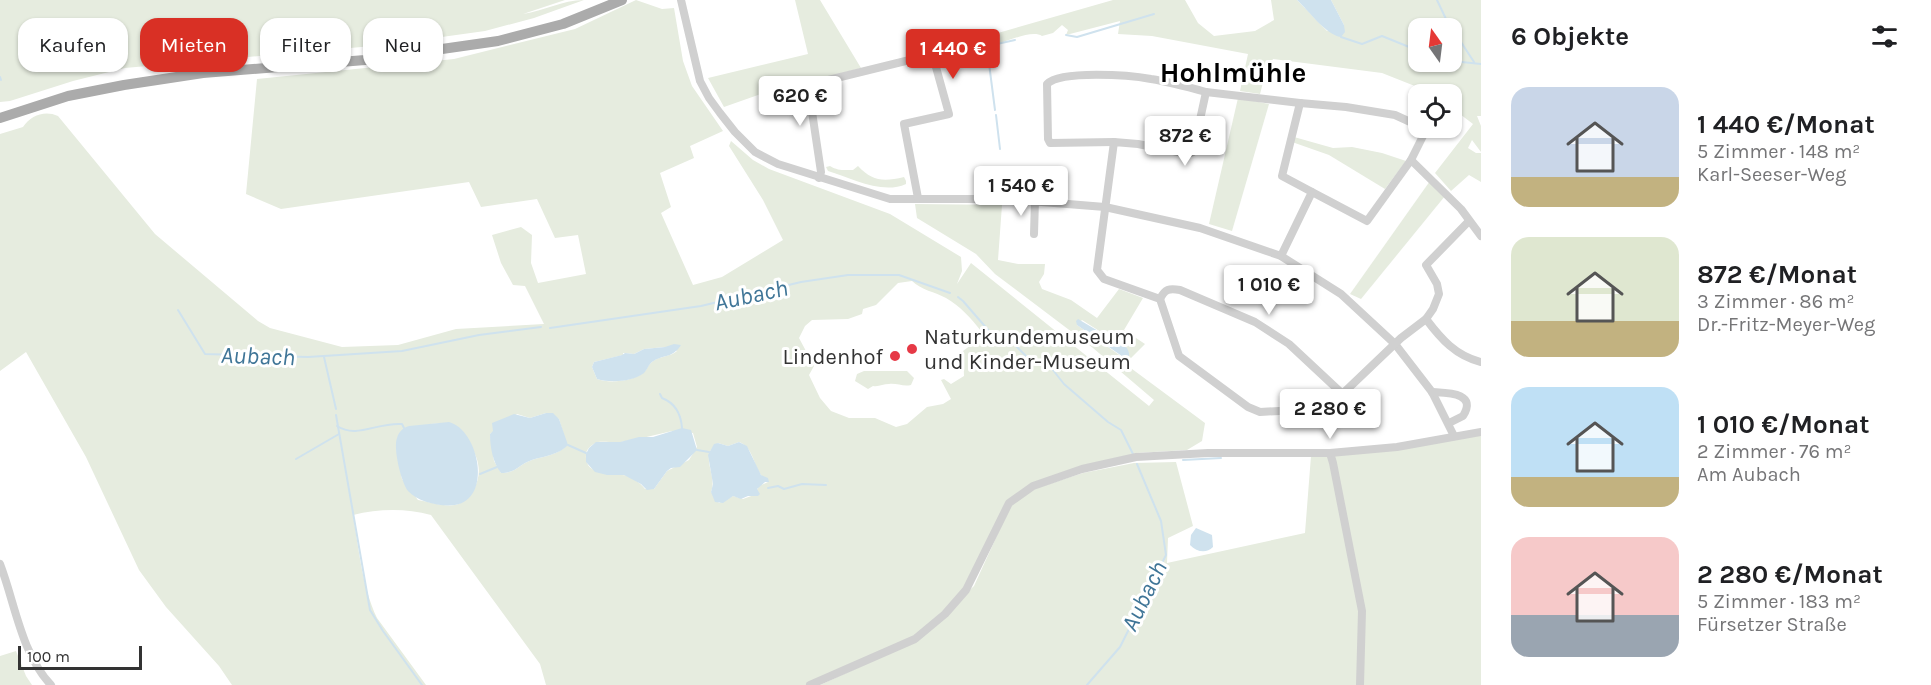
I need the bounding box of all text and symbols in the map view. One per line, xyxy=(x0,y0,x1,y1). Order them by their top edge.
chip: Kaufen xyxy=(18,18,128,72)
chip: Mieten xyxy=(140,18,248,72)
chip: Filter xyxy=(260,18,351,72)
chip: Neu xyxy=(363,18,443,72)
north arrow xyxy=(1408,18,1462,72)
map controls xyxy=(1408,18,1462,138)
icon: filters xyxy=(1868,20,1901,53)
text: 6 Objekte xyxy=(1511,21,1629,52)
pin: 1 440 € xyxy=(898,29,1008,80)
text: 1 440 € xyxy=(920,37,986,60)
district label: Hohlmühle xyxy=(1160,56,1306,89)
pin: 620 € xyxy=(758,76,842,127)
text: 620 € xyxy=(773,84,827,107)
button: locate xyxy=(1408,84,1462,138)
text: 1 440 €/Monat xyxy=(1697,109,1875,140)
icon: home xyxy=(1559,111,1631,183)
pin: 872 € xyxy=(1143,116,1227,167)
text: 872 € xyxy=(1159,124,1211,147)
text: 5 Zimmer · 148 m² xyxy=(1697,140,1860,163)
text: Karl-Seeser-Weg xyxy=(1697,163,1846,186)
pin: 1 540 € xyxy=(966,166,1076,217)
text: 1 540 € xyxy=(988,174,1054,197)
text: 872 €/Monat xyxy=(1697,259,1857,290)
icon: home xyxy=(1559,261,1631,333)
pin: 1 010 € xyxy=(1214,265,1324,316)
text: 1 010 € xyxy=(1238,273,1300,296)
water label: Aubach xyxy=(712,274,790,316)
text: 3 Zimmer · 86 m² xyxy=(1697,290,1855,313)
text: Dr.-Fritz-Meyer-Weg xyxy=(1697,313,1875,336)
place label: Naturkundemuseum und Kinder-Museum xyxy=(924,324,1135,375)
water label: Aubach xyxy=(220,341,296,371)
marker: Naturkundemuseum und Kinder-Museum xyxy=(905,342,919,356)
place label: Lindenhof xyxy=(782,344,883,370)
marker: Lindenhof xyxy=(888,349,902,363)
pin: 2 280 € xyxy=(1275,389,1385,440)
text: 2 280 € xyxy=(1294,397,1366,420)
text: 1 010 €/Monat xyxy=(1697,409,1869,440)
icon: home xyxy=(1559,411,1631,483)
text: 2 Zimmer · 76 m² xyxy=(1697,440,1851,463)
text: Am Aubach xyxy=(1697,463,1801,486)
water label: Aubach xyxy=(1115,556,1173,636)
text: 2 280 €/Monat xyxy=(1697,559,1883,590)
icon: home xyxy=(1559,561,1631,633)
text: 5 Zimmer · 183 m² xyxy=(1697,590,1861,613)
text: Fürsetzer Straße xyxy=(1697,613,1847,636)
scale bar xyxy=(18,643,142,670)
text: 100 m xyxy=(27,647,70,666)

